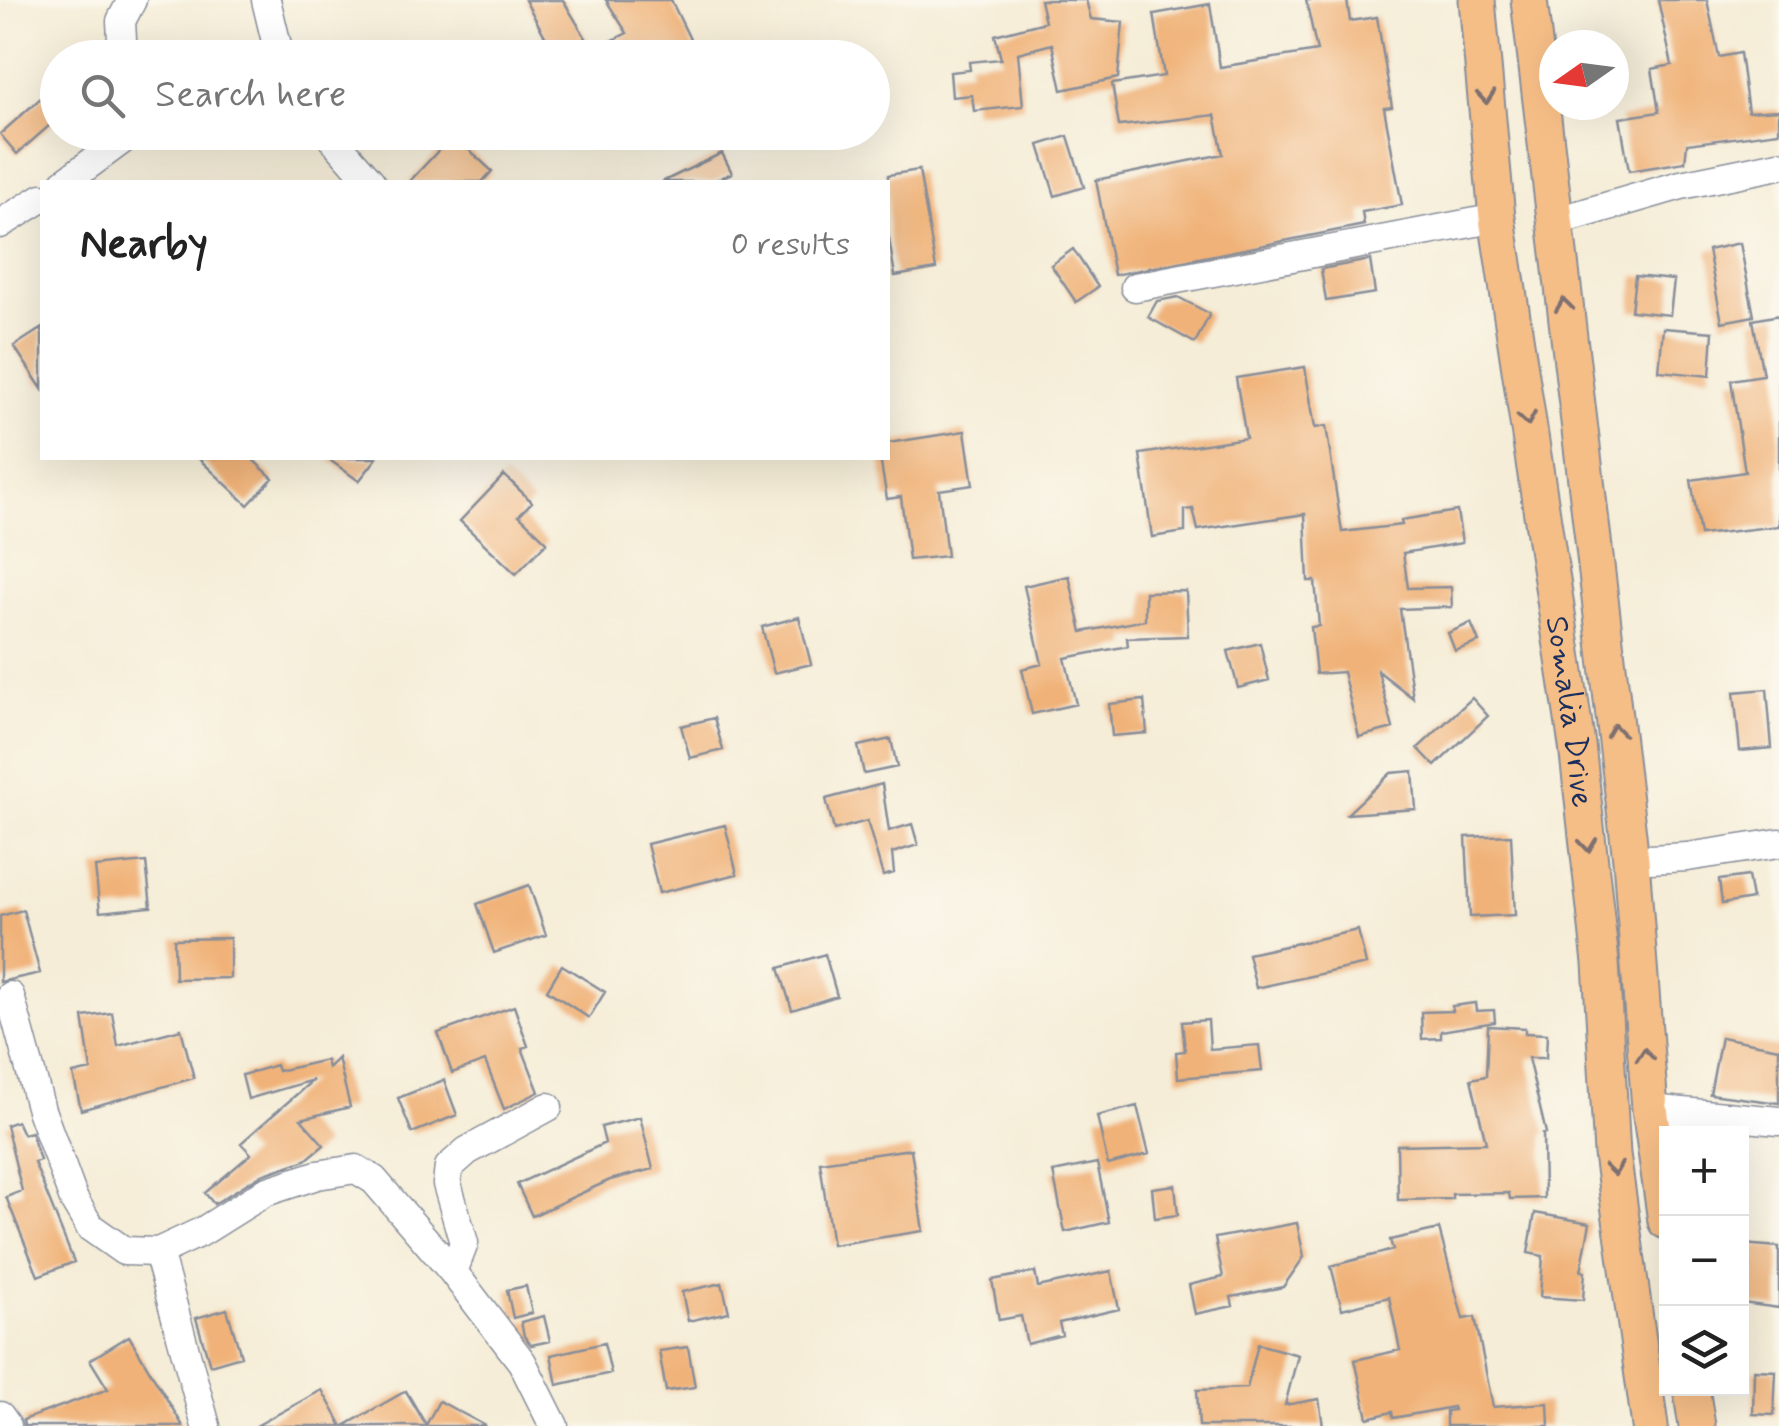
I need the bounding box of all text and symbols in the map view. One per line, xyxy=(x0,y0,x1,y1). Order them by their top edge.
north arrow xyxy=(1539,30,1629,120)
search box xyxy=(40,40,890,150)
icon: search xyxy=(75,68,130,123)
text: Search here xyxy=(155,71,346,120)
one-way arrow xyxy=(1474,90,1496,106)
text: Nearby xyxy=(80,218,208,273)
text: 0 results xyxy=(731,224,850,266)
one-way arrow xyxy=(1554,296,1575,312)
one-way arrow xyxy=(1516,411,1537,428)
street label: Somalia Drive xyxy=(1535,613,1603,810)
one-way arrow xyxy=(1605,723,1626,739)
one-way arrow xyxy=(1577,837,1598,853)
one-way arrow xyxy=(1634,1047,1656,1063)
map controls xyxy=(1659,1126,1749,1396)
button: + xyxy=(1659,1126,1749,1216)
one-way arrow xyxy=(1603,1161,1624,1177)
button: − xyxy=(1659,1216,1749,1306)
button: layers xyxy=(1659,1306,1749,1396)

